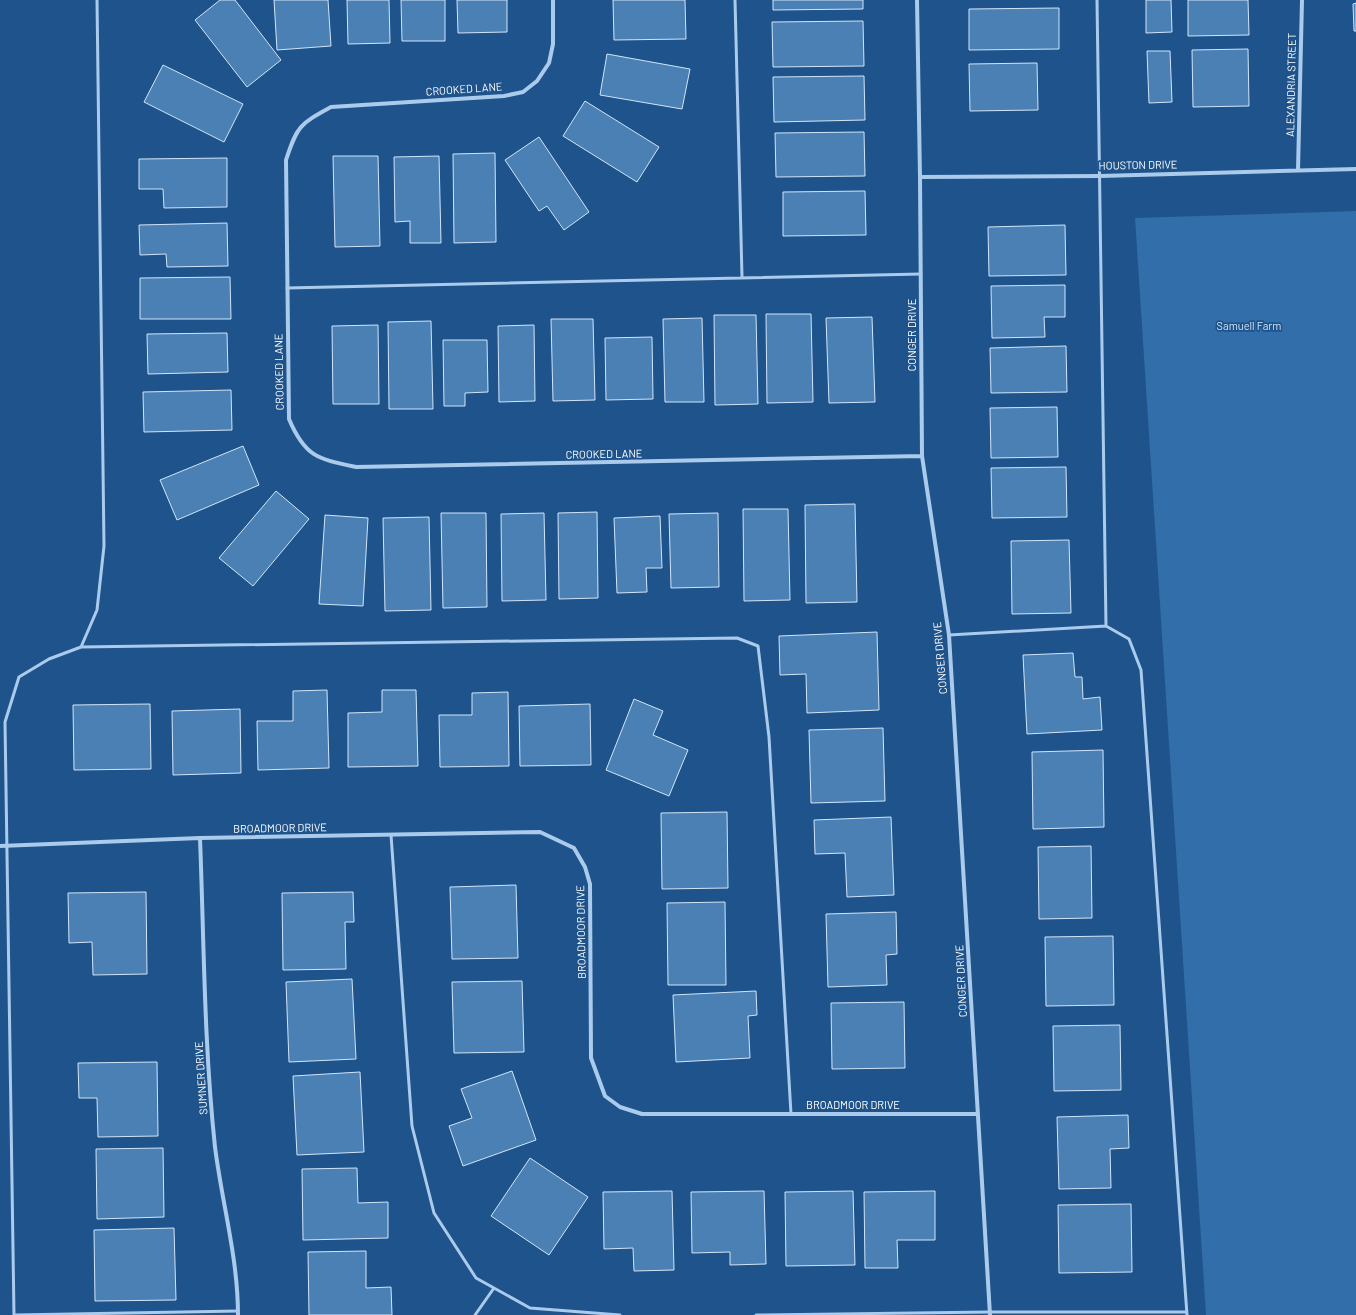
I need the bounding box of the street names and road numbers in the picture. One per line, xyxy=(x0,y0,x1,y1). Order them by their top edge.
street label: ALEXANDRIA STREET xyxy=(1283,33,1298,137)
street label: CROOKED LANE xyxy=(425,79,503,98)
street label: HOUSTON DRIVE xyxy=(1098,157,1178,172)
street label: CONGER DRIVE xyxy=(905,298,918,371)
street label: CROOKED LANE xyxy=(271,333,286,411)
street label: CROOKED LANE xyxy=(565,446,643,461)
street label: CONGER DRIVE xyxy=(930,621,949,695)
street label: BROADMOOR DRIVE xyxy=(233,820,327,835)
street label: BROADMOOR DRIVE xyxy=(573,885,588,979)
street label: CONGER DRIVE xyxy=(952,944,969,1018)
street label: SUMNER DRIVE xyxy=(191,1041,210,1115)
street label: BROADMOOR DRIVE xyxy=(806,1098,900,1111)

